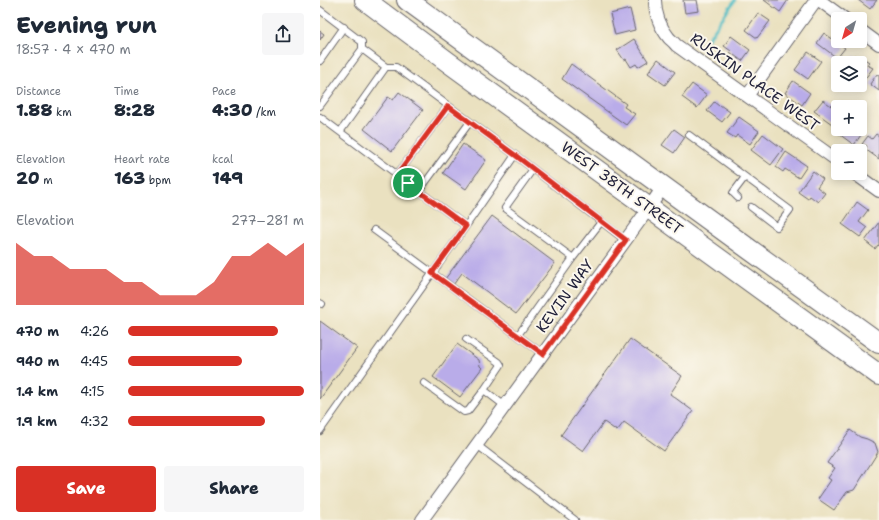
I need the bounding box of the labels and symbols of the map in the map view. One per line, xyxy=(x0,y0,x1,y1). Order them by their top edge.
north arrow xyxy=(831,12,867,48)
street label: RUSKIN PLACE WEST xyxy=(686,28,824,136)
street label: WEST 38TH STREET xyxy=(557,137,687,239)
pin xyxy=(391,166,425,200)
street label: KEVIN WAY xyxy=(532,255,598,337)

